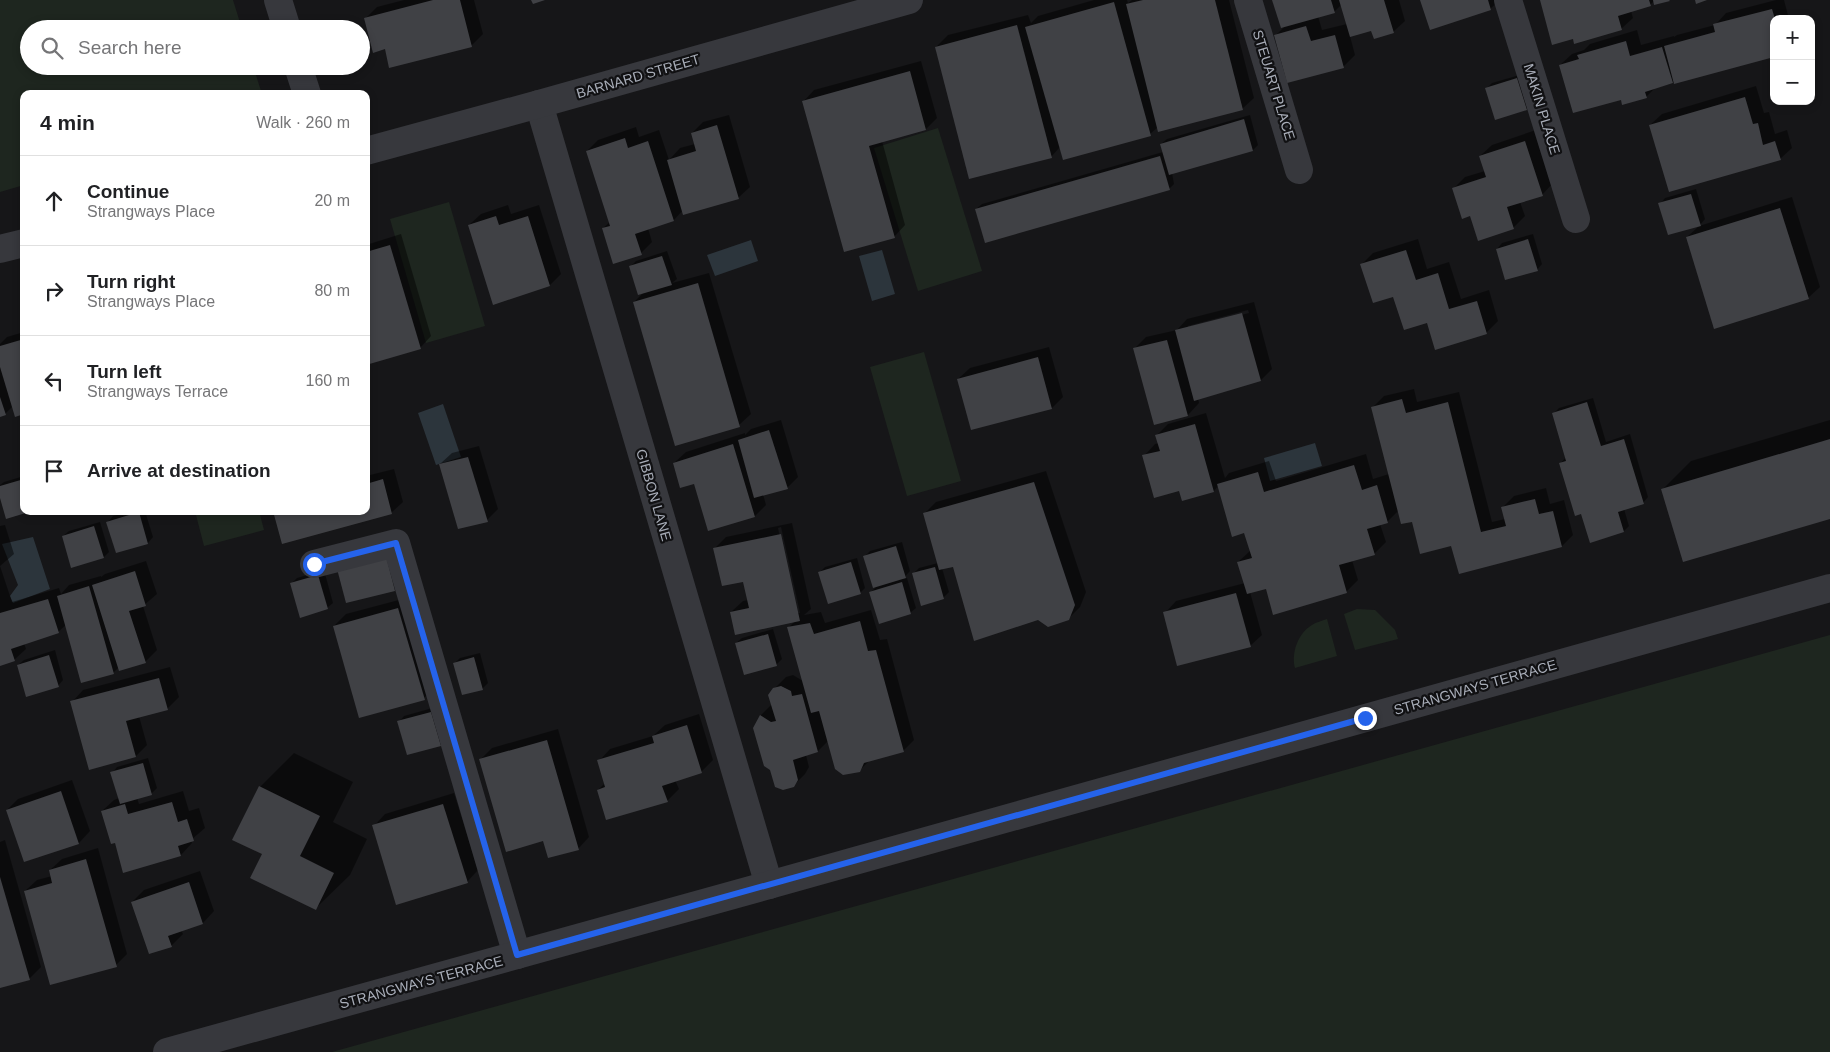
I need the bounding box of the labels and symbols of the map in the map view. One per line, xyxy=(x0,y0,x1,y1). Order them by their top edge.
street label: STEUART PLACE xyxy=(1250,28,1298,142)
street label: BARNARD STREET xyxy=(574,51,702,101)
street label: MAKIN PLACE xyxy=(1521,62,1563,156)
street label: GIBBON LANE xyxy=(633,447,675,543)
route start xyxy=(303,553,326,576)
street label: STRANGWAYS TERRACE xyxy=(1392,656,1558,718)
route end xyxy=(1354,707,1377,730)
street label: STRANGWAYS TERRACE xyxy=(338,952,504,1012)

